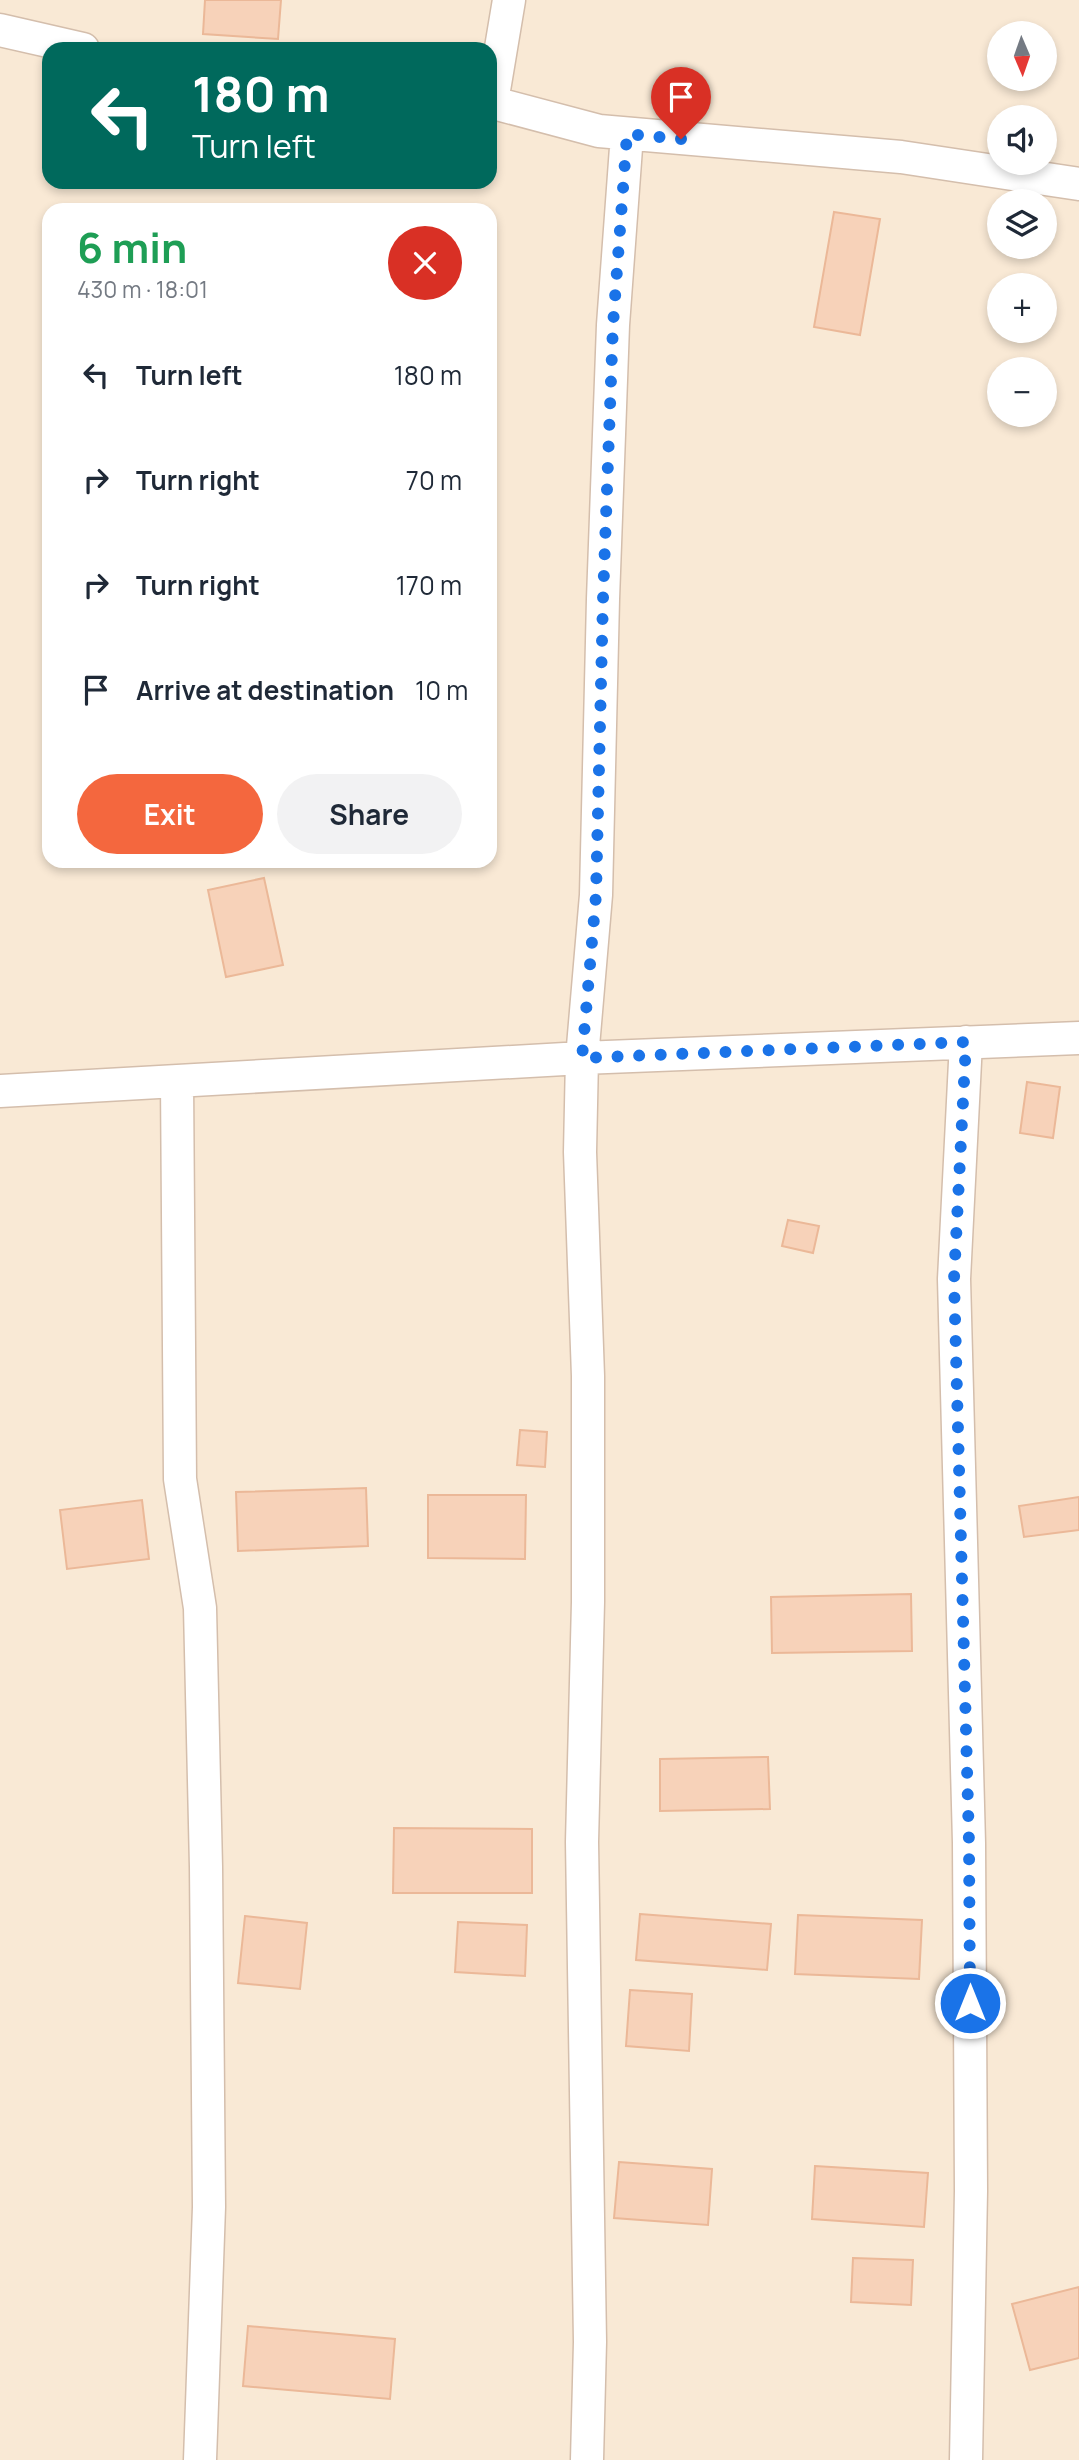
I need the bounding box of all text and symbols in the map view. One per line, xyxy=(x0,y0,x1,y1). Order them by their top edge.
north arrow xyxy=(987,21,1057,91)
map controls xyxy=(987,21,1057,427)
text: 180 m xyxy=(192,60,330,127)
pin xyxy=(651,67,711,139)
icon: left xyxy=(77,70,168,161)
icon: arrive xyxy=(662,78,700,116)
button: sound xyxy=(987,105,1057,175)
text: Turn left xyxy=(192,124,316,168)
button: layers xyxy=(987,189,1057,259)
text: 6 min xyxy=(77,218,187,276)
button: close xyxy=(388,226,462,300)
text: 430 m · 18:01 xyxy=(77,273,208,305)
button: + xyxy=(987,273,1057,343)
icon: left xyxy=(77,356,115,394)
text: Turn left xyxy=(136,357,243,393)
text: 180 m xyxy=(394,357,462,393)
button: − xyxy=(987,357,1057,427)
icon: right xyxy=(77,461,115,499)
text: Turn right xyxy=(136,462,260,498)
text: 70 m xyxy=(406,462,462,498)
icon: right xyxy=(77,566,115,604)
text: Turn right xyxy=(136,567,260,603)
text: 170 m xyxy=(396,567,462,603)
icon: arrive xyxy=(77,671,115,709)
text: Arrive at destination xyxy=(136,672,394,708)
text: 10 m xyxy=(415,672,468,708)
button: Exit xyxy=(77,774,263,854)
button: Share xyxy=(277,774,462,854)
position arrow xyxy=(933,1966,1007,2040)

